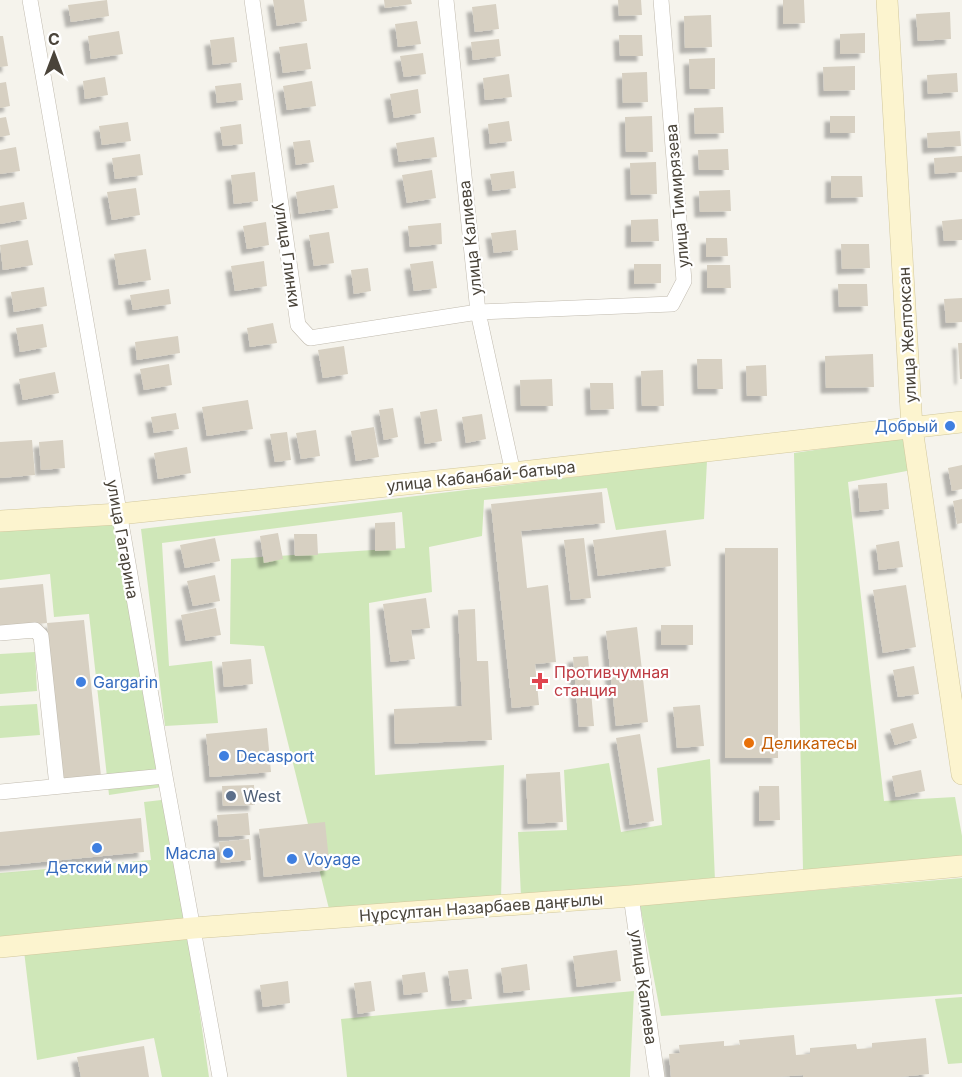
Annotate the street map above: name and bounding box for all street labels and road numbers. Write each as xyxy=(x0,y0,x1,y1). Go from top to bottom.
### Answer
street label: улица Тимирязева xyxy=(661,123,693,269)
street label: улица Калиева xyxy=(454,179,486,297)
street label: улица Глинки xyxy=(271,201,305,309)
street label: улица Желтоксан xyxy=(893,266,921,404)
street label: улица Кабанбай-батыра xyxy=(386,456,576,496)
street label: улица Гагарина xyxy=(103,478,143,600)
street label: Нұрсұлтан Назарбаев даңғылы xyxy=(358,888,604,926)
street label: улица Калиева xyxy=(626,928,662,1046)

